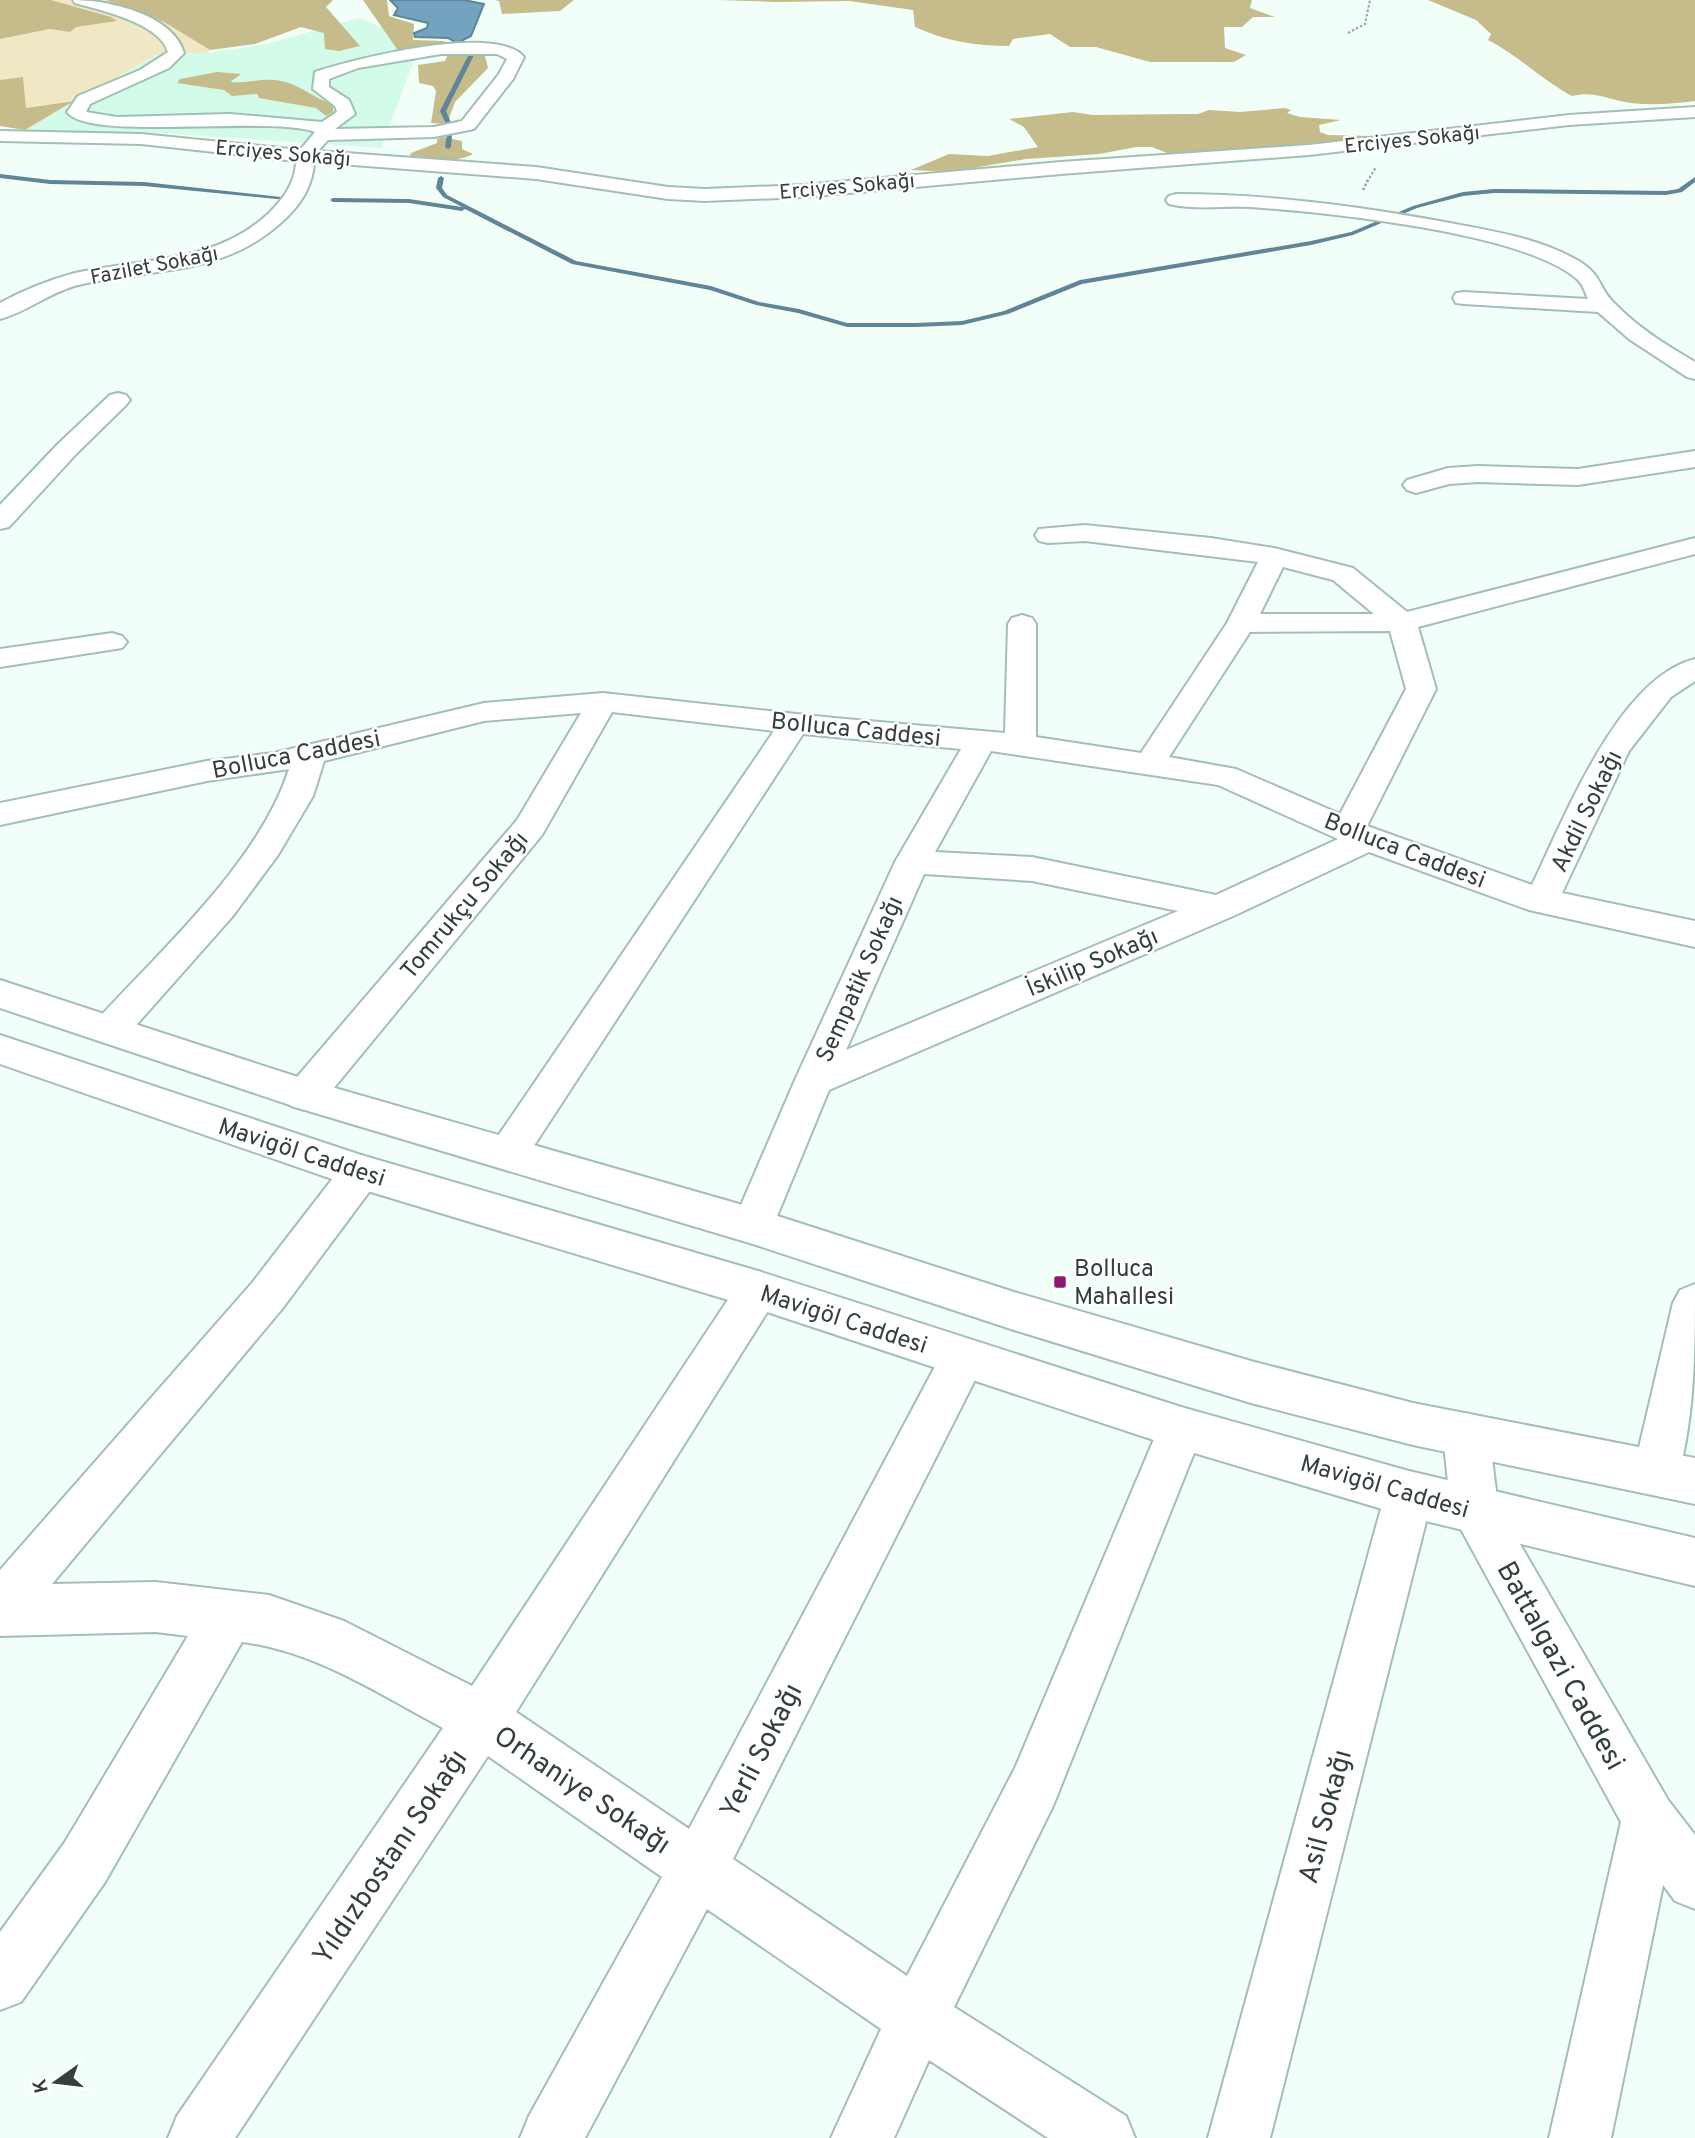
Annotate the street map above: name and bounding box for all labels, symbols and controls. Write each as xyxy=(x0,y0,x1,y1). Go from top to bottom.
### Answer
street label: Erciyes Sokağı xyxy=(1343,120,1481,161)
street label: Erciyes Sokağı xyxy=(214,135,352,174)
street label: Erciyes Sokağı xyxy=(778,168,916,207)
street label: Fazilet Sokağı xyxy=(88,241,221,292)
street label: Bolluca Caddesi xyxy=(769,707,942,755)
street label: Bolluca Caddesi xyxy=(210,725,383,787)
street label: Akdil Sokağı xyxy=(1545,746,1630,878)
street label: Bolluca Caddesi xyxy=(1319,807,1489,896)
street label: Tomrukçu Sokağı xyxy=(395,826,536,986)
street label: Sempatik Sokağı xyxy=(811,892,911,1068)
street label: İskilip Sokağı xyxy=(1022,922,1163,1005)
street label: Mavigöl Caddesi xyxy=(214,1113,389,1195)
place label: Bolluca Mahallesi xyxy=(1074,1255,1174,1313)
marker: Bolluca Mahallesi xyxy=(1052,1274,1068,1290)
street label: Mavigöl Caddesi xyxy=(756,1280,931,1362)
street label: Mavigöl Caddesi xyxy=(1297,1450,1472,1526)
street label: Battalgazi Caddesi xyxy=(1487,1556,1632,1777)
street label: Yerli Sokağı xyxy=(713,1678,812,1825)
street label: Orhaniye Sokağı xyxy=(486,1719,677,1864)
street label: Yıldızbostanı Sokağı xyxy=(306,1743,477,1972)
street label: Asil Sokağı xyxy=(1292,1746,1362,1888)
north arrow xyxy=(21,2047,91,2117)
text: K xyxy=(28,2076,55,2095)

